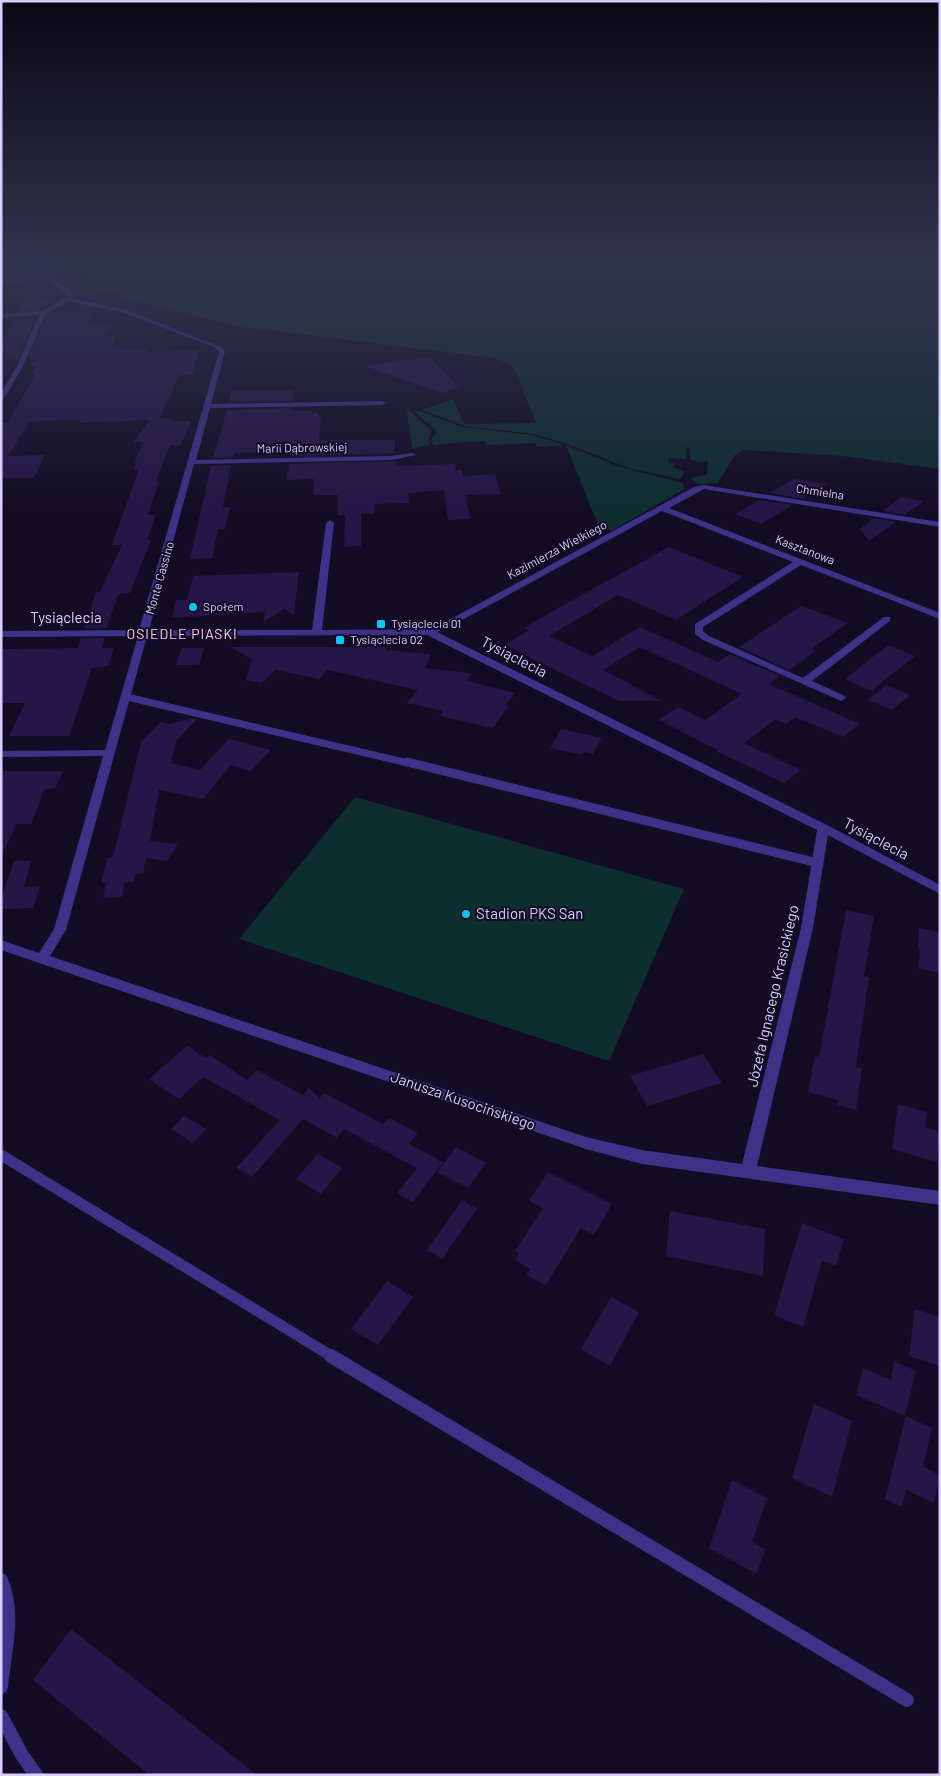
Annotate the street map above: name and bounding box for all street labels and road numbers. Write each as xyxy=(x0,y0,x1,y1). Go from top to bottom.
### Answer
street label: Marii Dąbrowskiej xyxy=(257,439,347,455)
street label: Chmielna xyxy=(795,480,845,502)
street label: Kazimierza Wielkiego xyxy=(504,517,609,581)
street label: Kasztanowa xyxy=(774,531,837,567)
street label: Monte Cassino xyxy=(142,540,176,616)
street label: Tysiąclecia xyxy=(30,608,102,626)
street label: Tysiąclecia xyxy=(478,632,550,680)
street label: Tysiąclecia xyxy=(841,813,912,863)
street label: Józefa Ignacego Krasickiego xyxy=(742,903,802,1089)
street label: Janusza Kusocińskiego xyxy=(389,1067,538,1133)

